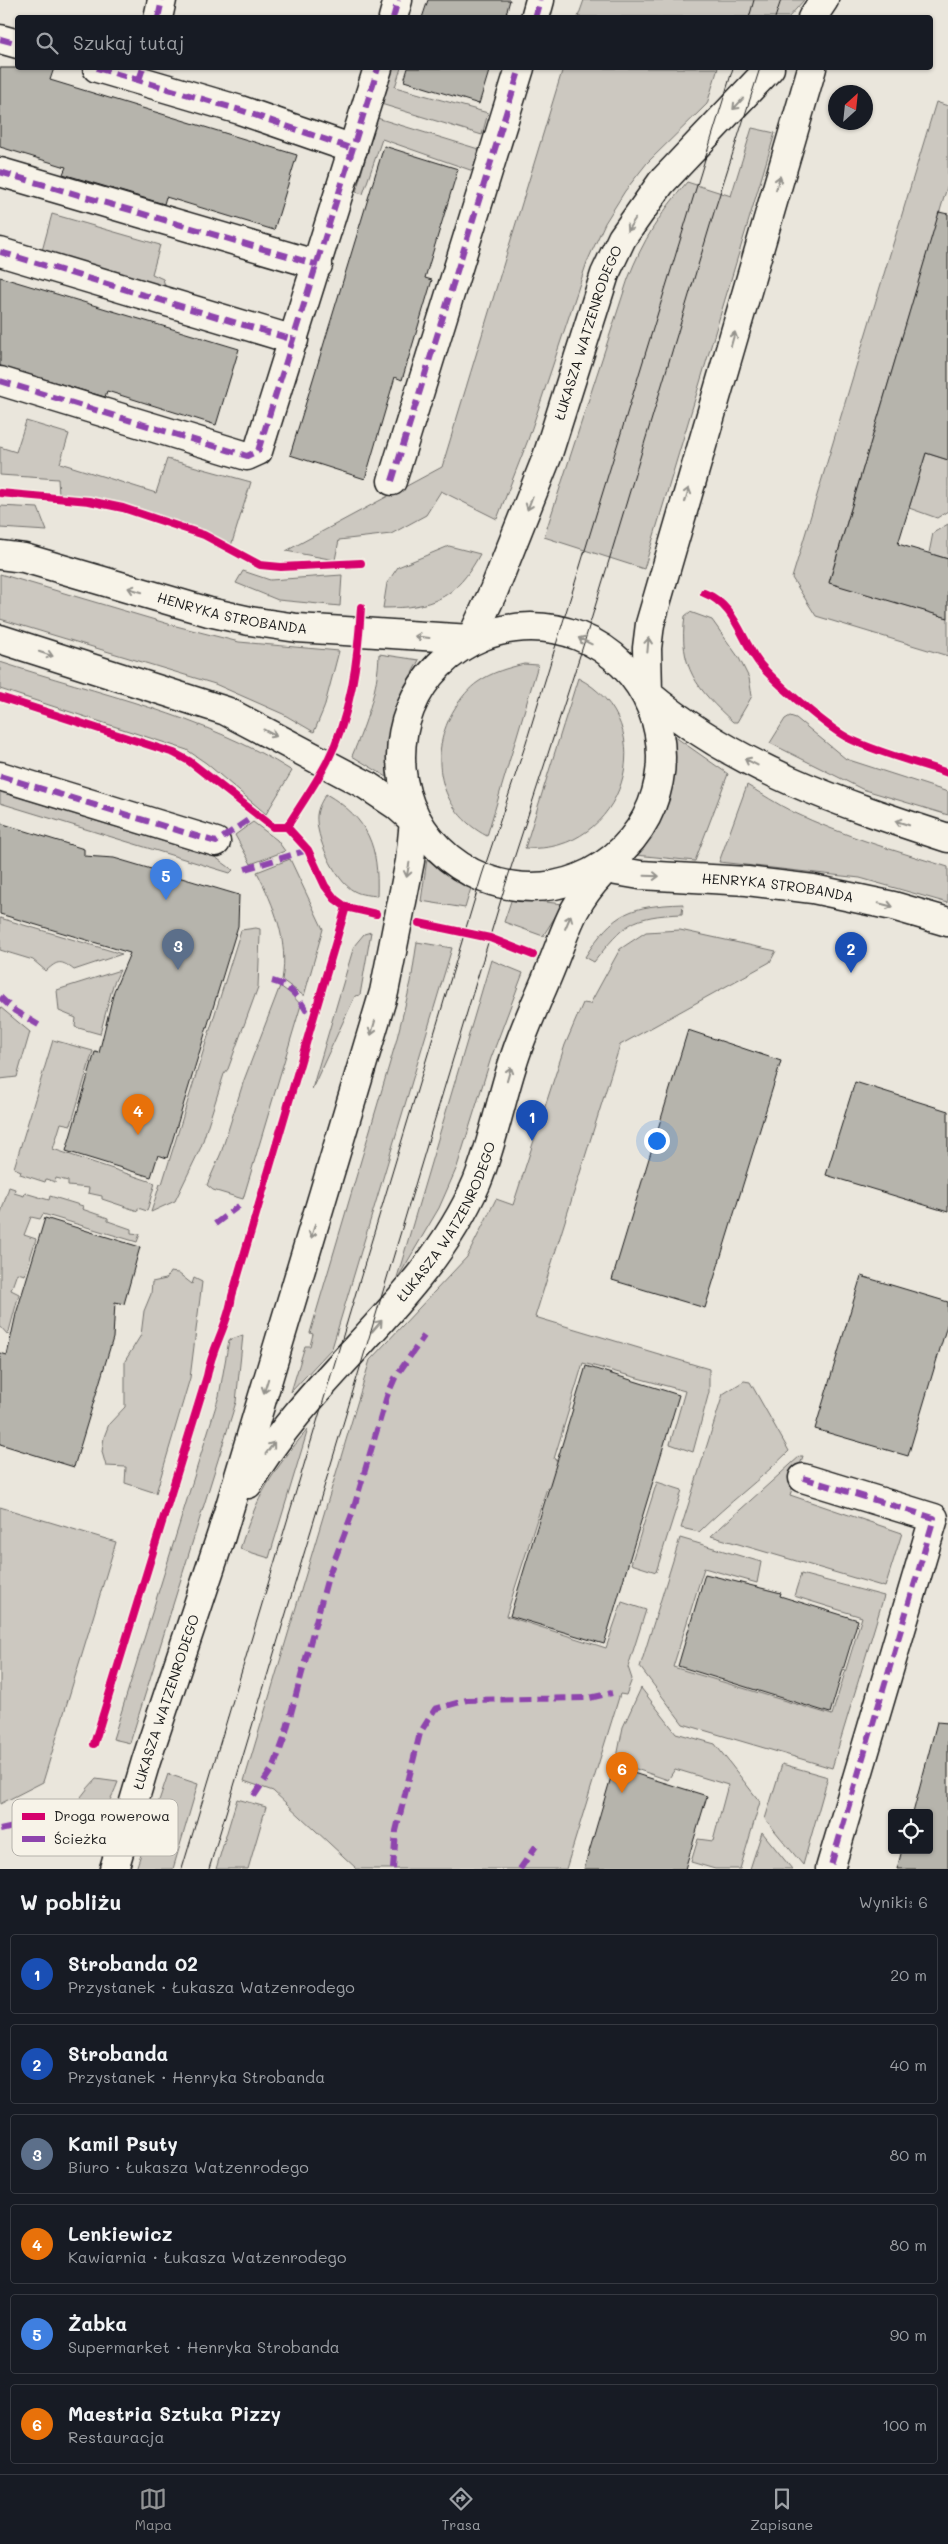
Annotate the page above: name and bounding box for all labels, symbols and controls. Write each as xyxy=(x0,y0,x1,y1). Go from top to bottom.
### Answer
search box xyxy=(15,15,933,70)
icon: search xyxy=(33,29,61,57)
text: Szukaj tutaj xyxy=(73,30,184,55)
north arrow xyxy=(828,85,873,130)
one-way arrow xyxy=(732,97,744,110)
one-way arrow xyxy=(774,175,784,191)
one-way arrow xyxy=(625,218,635,232)
street label: ŁUKASZA WATZENRODEGO xyxy=(549,242,626,422)
one-way arrow xyxy=(728,331,738,347)
one-way arrow xyxy=(682,487,692,503)
one-way arrow xyxy=(524,495,533,510)
one-way arrow xyxy=(127,585,143,595)
street label: HENRYKA STROBANDA xyxy=(155,587,308,638)
one-way arrow xyxy=(415,632,431,642)
one-way arrow xyxy=(578,636,593,645)
one-way arrow xyxy=(643,637,653,653)
one-way arrow xyxy=(38,649,54,659)
one-way arrow xyxy=(262,728,277,738)
one-way arrow xyxy=(744,757,759,766)
one-way arrow xyxy=(894,817,910,827)
pin: 5 xyxy=(150,859,182,900)
one-way arrow xyxy=(403,861,413,877)
street label: HENRYKA STROBANDA xyxy=(701,868,856,906)
one-way arrow xyxy=(644,871,660,880)
one-way arrow xyxy=(877,901,893,910)
one-way arrow xyxy=(563,915,573,930)
pin: 3 xyxy=(162,929,194,970)
pin: 2 xyxy=(835,932,867,973)
one-way arrow xyxy=(368,1020,377,1036)
one-way arrow xyxy=(505,1066,515,1082)
pin: 4 xyxy=(122,1094,154,1135)
pin: 1 xyxy=(516,1100,548,1141)
your location xyxy=(644,1128,670,1154)
street label: ŁUKASZA WATZENRODEGO xyxy=(392,1139,499,1305)
one-way arrow xyxy=(307,1222,317,1238)
one-way arrow xyxy=(372,1320,383,1333)
one-way arrow xyxy=(261,1378,270,1394)
one-way arrow xyxy=(264,1442,275,1455)
street label: ŁUKASZA WATZENRODEGO xyxy=(128,1612,203,1792)
pin: 6 xyxy=(606,1752,638,1793)
legend xyxy=(12,1799,178,1856)
text: Droga rowerowa xyxy=(54,1806,170,1825)
map controls xyxy=(888,1809,933,1854)
button: locate xyxy=(888,1809,933,1854)
text: Ścieżka xyxy=(54,1829,107,1848)
text: W pobliżu xyxy=(20,1888,121,1915)
text: Wyniki: 6 xyxy=(859,1891,928,1912)
text: Strobanda 02 xyxy=(68,1951,198,1976)
text: 1 xyxy=(33,1964,41,1985)
text: 20 m xyxy=(890,1964,927,1985)
text: Przystanek · Łukasza Watzenrodego xyxy=(68,1976,355,1997)
text: Strobanda xyxy=(68,2041,168,2066)
text: 2 xyxy=(33,2054,41,2075)
text: 40 m xyxy=(890,2054,927,2075)
text: Przystanek · Henryka Strobanda xyxy=(68,2066,325,2087)
text: Kamil Psuty xyxy=(68,2131,178,2156)
text: 3 xyxy=(32,2144,42,2165)
text: 80 m xyxy=(890,2144,927,2165)
text: Biuro · Łukasza Watzenrodego xyxy=(68,2156,309,2177)
text: Lenkiewicz xyxy=(68,2221,172,2246)
text: 4 xyxy=(32,2234,42,2255)
text: 80 m xyxy=(890,2234,927,2255)
text: Kawiarnia · Łukasza Watzenrodego xyxy=(68,2246,346,2267)
text: Żabka xyxy=(68,2311,127,2336)
text: 5 xyxy=(32,2324,42,2345)
text: 90 m xyxy=(890,2324,927,2345)
text: Supermarket · Henryka Strobanda xyxy=(68,2336,340,2357)
text: Maestria Sztuka Pizzy xyxy=(68,2401,281,2426)
text: 6 xyxy=(32,2414,42,2435)
text: 100 m xyxy=(882,2414,927,2435)
text: Restauracja xyxy=(68,2426,164,2447)
tab: Mapa xyxy=(135,2485,172,2534)
tab: Trasa xyxy=(442,2485,481,2534)
tab: Zapisane xyxy=(750,2485,813,2534)

